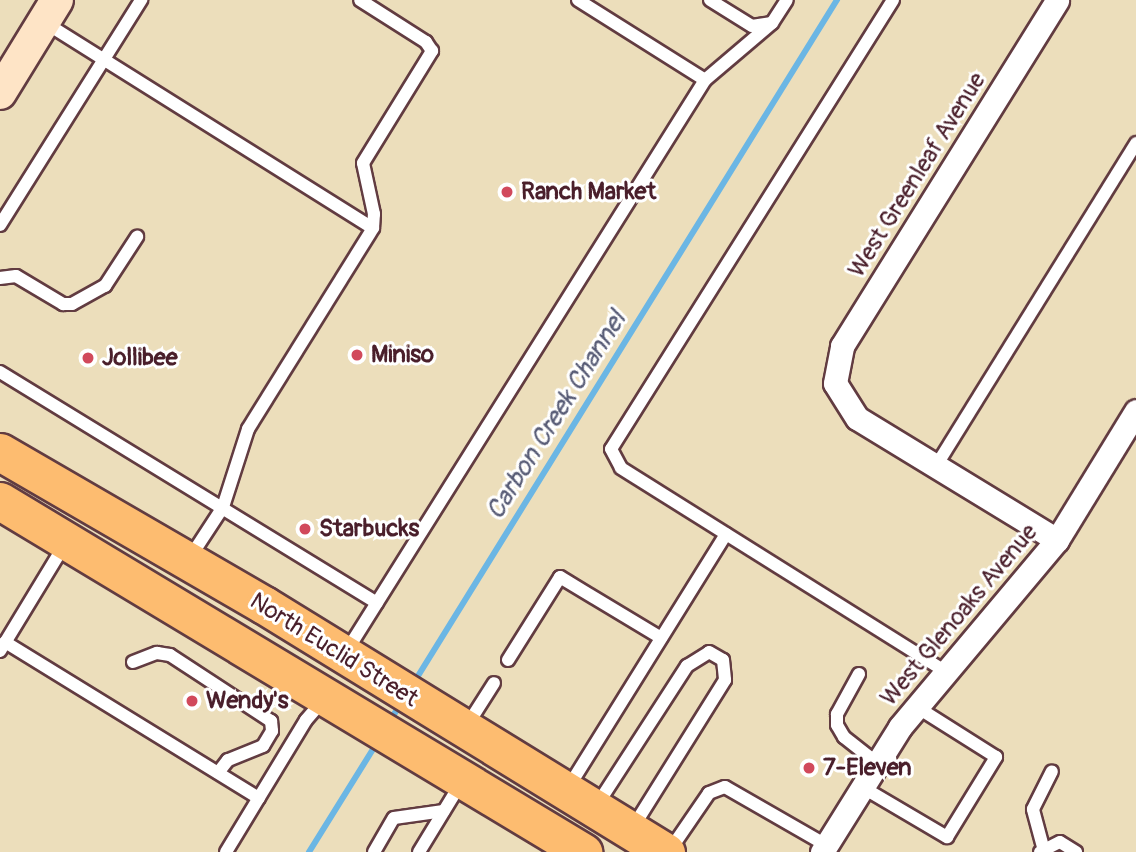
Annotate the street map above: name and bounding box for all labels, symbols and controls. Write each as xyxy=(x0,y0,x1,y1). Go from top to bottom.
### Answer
street label: West Greenleaf Avenue xyxy=(842,67,992,283)
place label: Ranch Market xyxy=(521,178,656,206)
marker: Ranch Market xyxy=(499,184,515,200)
water label: Carbon Creek Channel xyxy=(480,306,634,526)
place label: Miniso xyxy=(371,341,434,369)
place label: Jollibee xyxy=(102,344,178,372)
marker: Miniso xyxy=(349,347,365,363)
marker: Jollibee xyxy=(80,350,96,366)
place label: Starbucks xyxy=(319,515,419,543)
street label: West Glenoaks Avenue xyxy=(875,518,1043,712)
marker: Starbucks xyxy=(297,521,313,537)
street label: North Euclid Street xyxy=(245,587,423,713)
place label: Wendy's xyxy=(206,687,288,715)
marker: Wendy's xyxy=(184,693,200,709)
place label: 7-Eleven xyxy=(823,754,912,782)
marker: 7-Eleven xyxy=(801,760,817,776)

